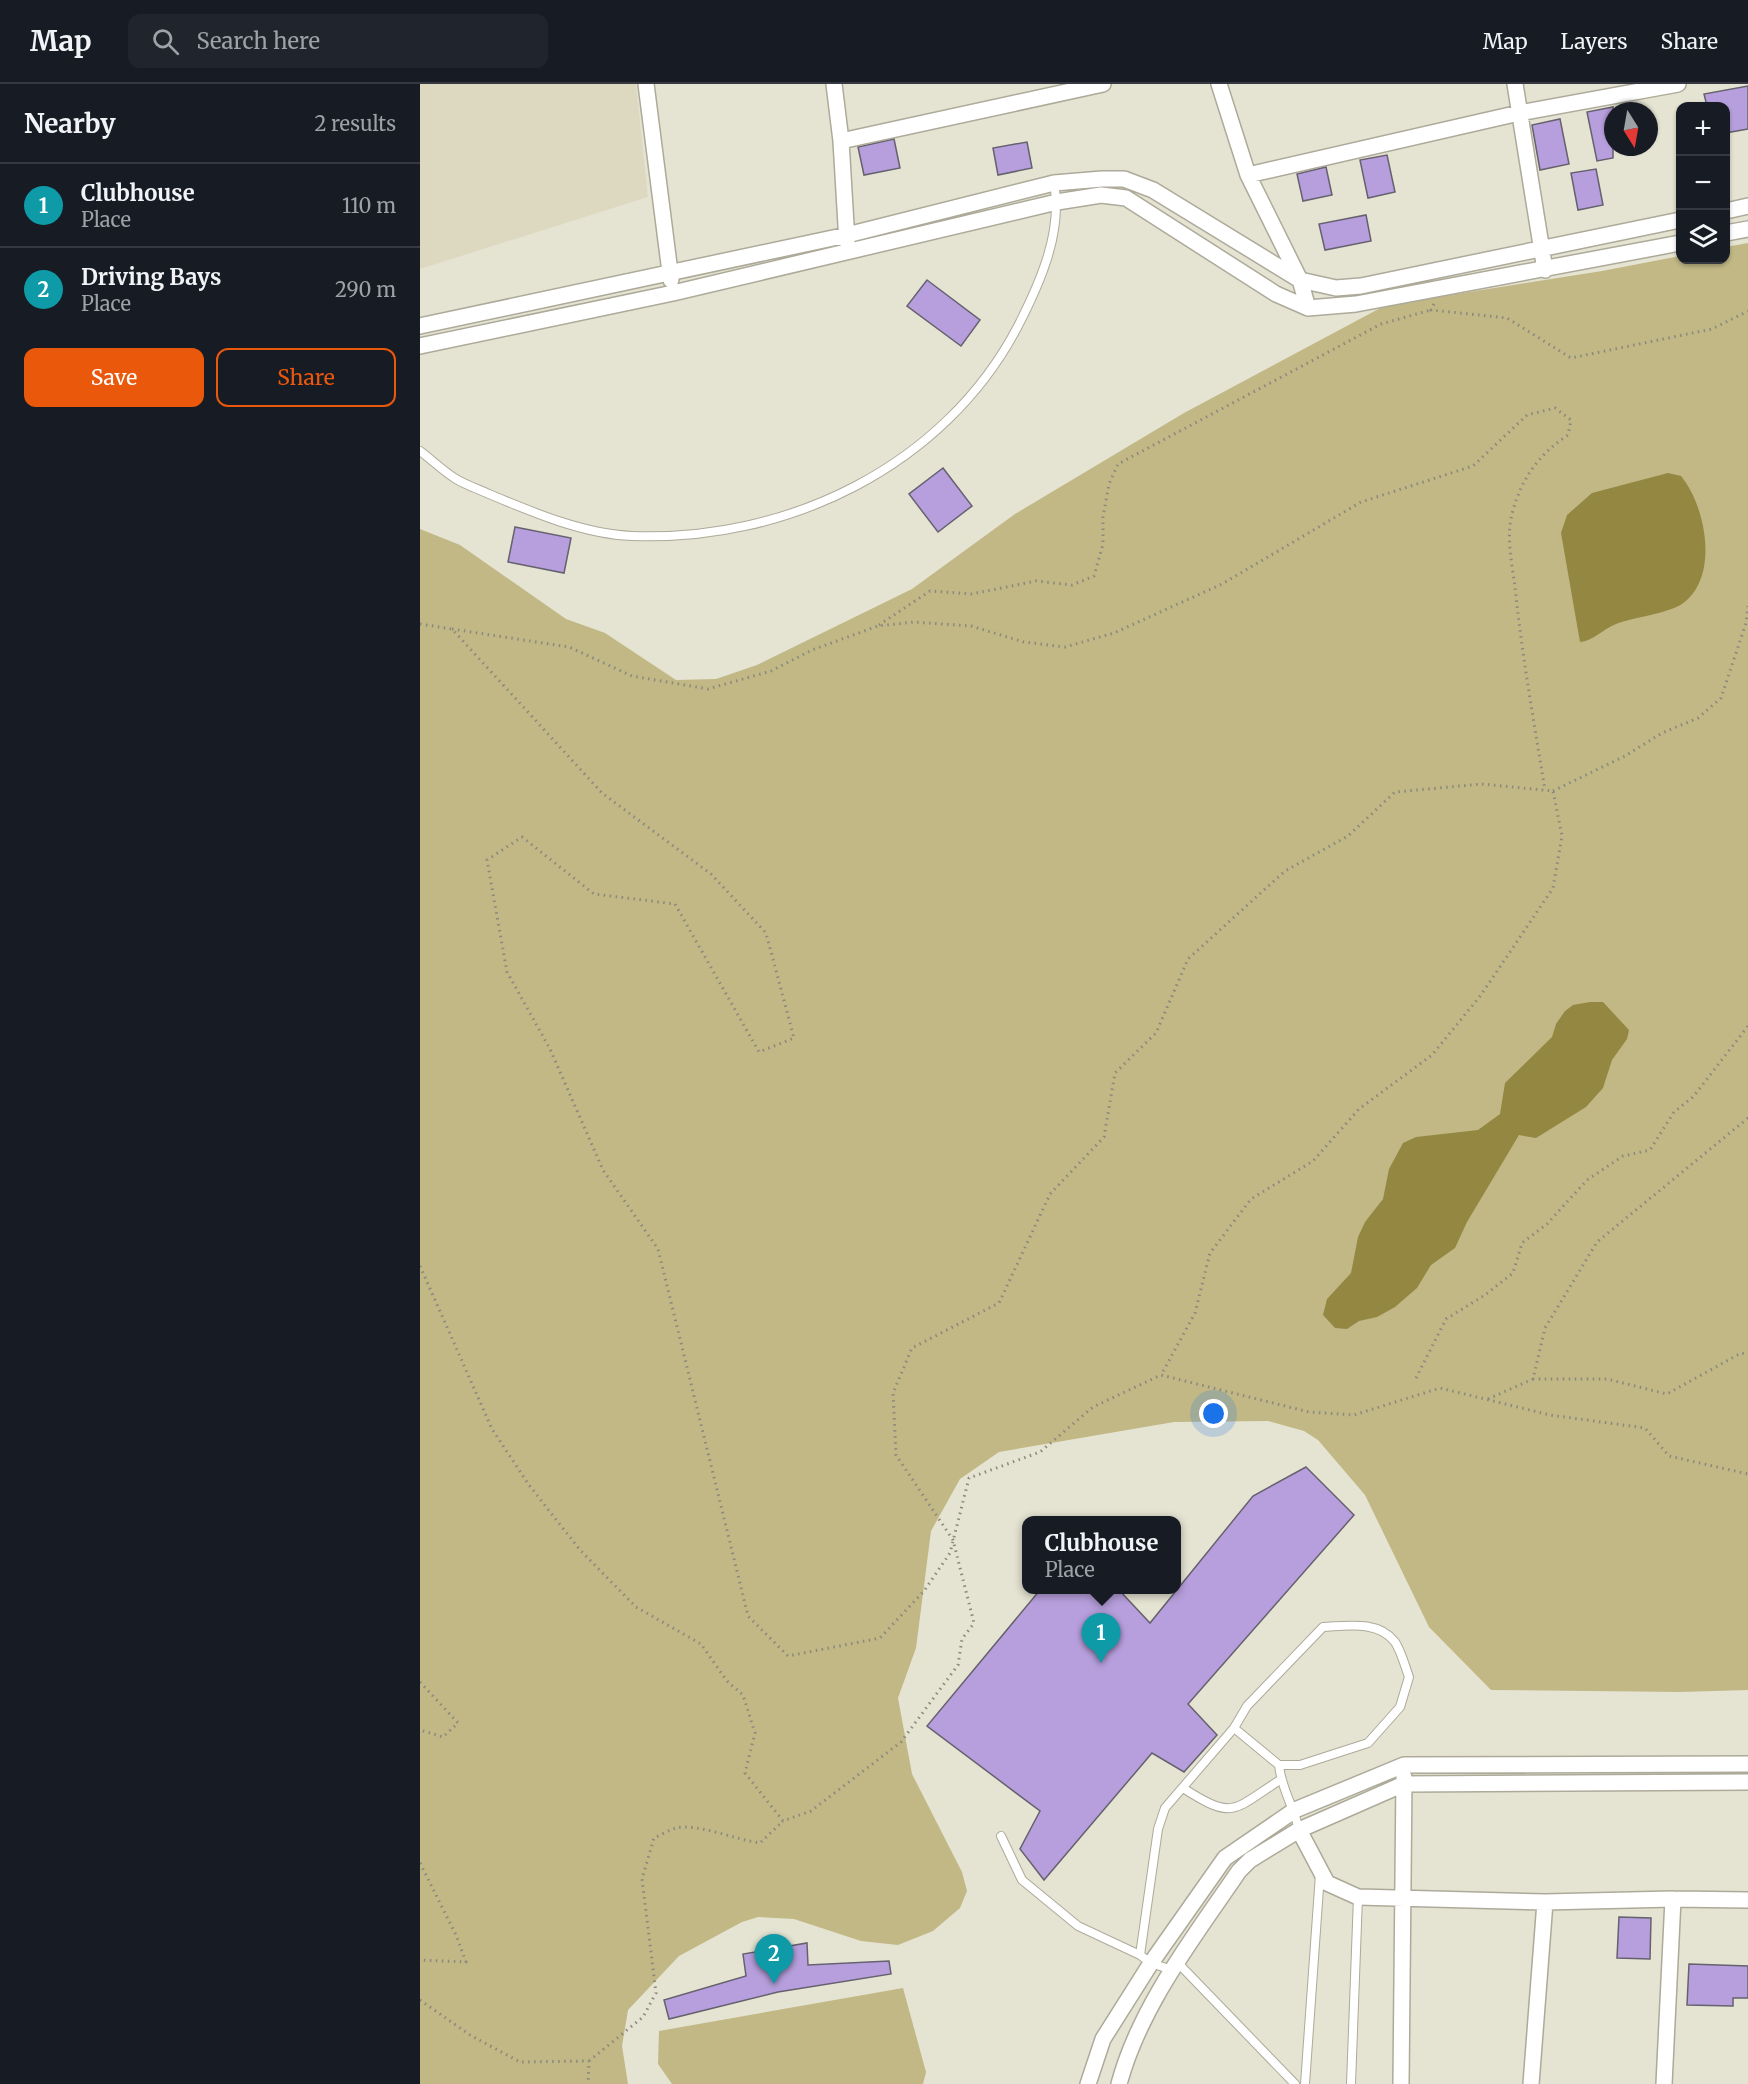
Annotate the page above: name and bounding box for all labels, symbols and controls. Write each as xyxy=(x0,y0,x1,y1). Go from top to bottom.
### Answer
search box xyxy=(128,14,548,68)
text: Map xyxy=(30,23,92,59)
icon: search xyxy=(149,25,182,58)
text: Search here xyxy=(197,27,320,55)
text: Map xyxy=(1483,28,1528,55)
text: Layers xyxy=(1561,28,1628,55)
text: Share xyxy=(1661,28,1718,55)
north arrow xyxy=(1604,102,1658,156)
map controls xyxy=(1676,102,1730,264)
button: + xyxy=(1676,102,1730,156)
text: Nearby xyxy=(24,107,116,140)
text: 2 results xyxy=(314,111,396,136)
button: − xyxy=(1676,156,1730,210)
text: Clubhouse xyxy=(81,179,195,207)
text: 1 xyxy=(39,193,48,218)
text: 110 m xyxy=(342,193,396,218)
text: Place xyxy=(81,207,131,232)
button: layers xyxy=(1676,210,1730,264)
text: Driving Bays xyxy=(81,263,221,291)
text: 2 xyxy=(38,277,49,302)
text: 290 m xyxy=(335,277,396,302)
text: Place xyxy=(81,291,131,316)
button: Save xyxy=(24,348,204,407)
button: Share xyxy=(216,348,396,407)
your location xyxy=(1199,1399,1228,1428)
popup xyxy=(1022,1516,1181,1594)
text: Clubhouse xyxy=(1045,1529,1158,1557)
text: Place xyxy=(1045,1557,1095,1582)
pin: 1 xyxy=(1082,1614,1120,1663)
pin: 2 xyxy=(754,1934,794,1984)

